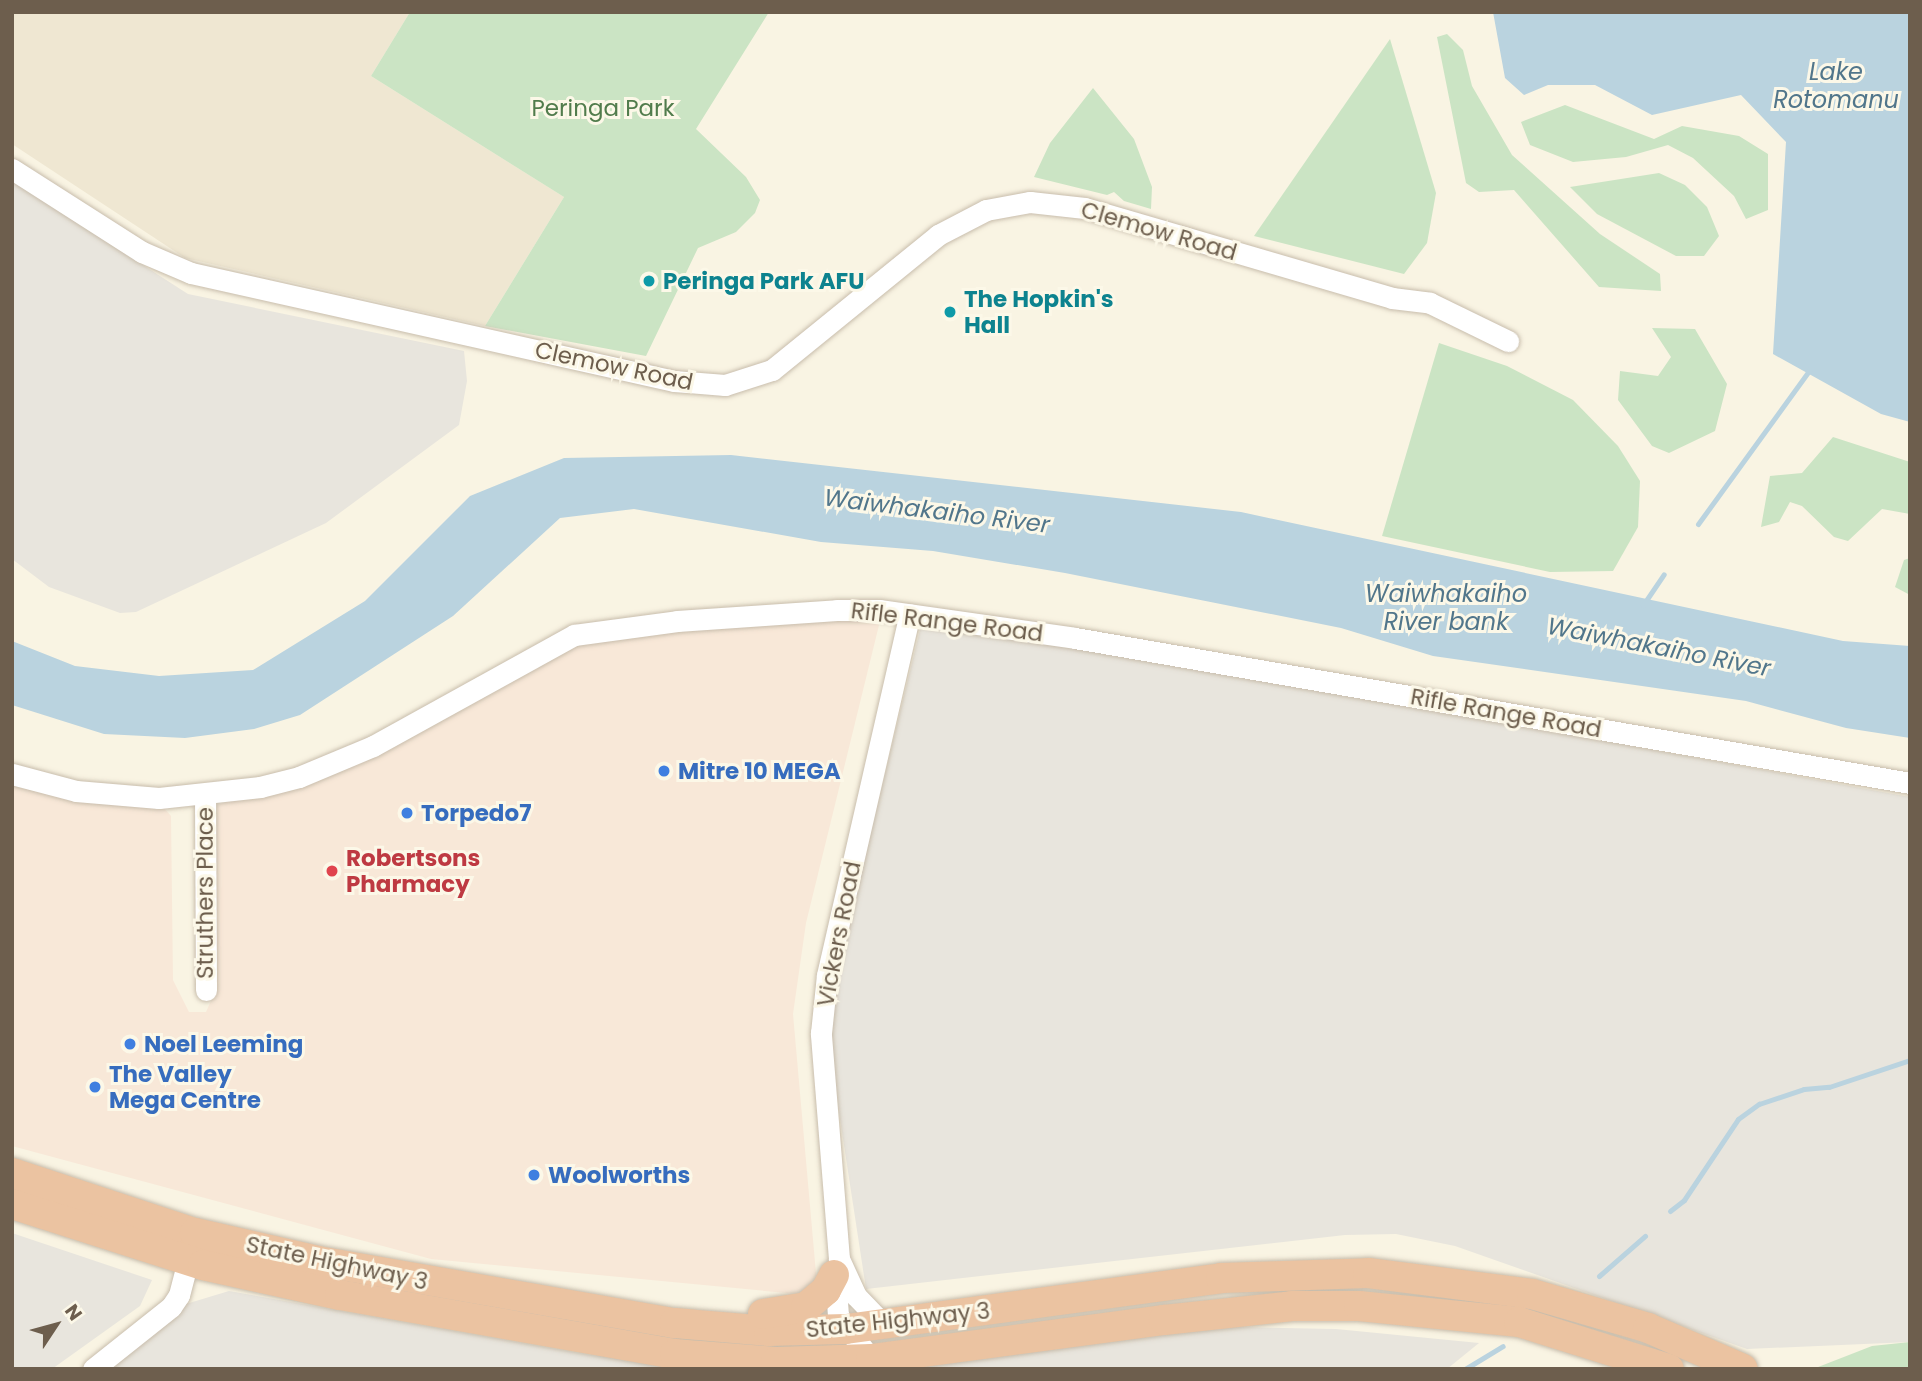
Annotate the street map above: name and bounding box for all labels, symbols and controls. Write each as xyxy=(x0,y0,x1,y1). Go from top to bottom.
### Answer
water label: Lake Rotomanu xyxy=(1773,58,1899,114)
park label: Peringa Park xyxy=(531,94,675,122)
street label: Clemow Road xyxy=(1078,196,1240,266)
place label: Peringa Park AFU xyxy=(663,267,864,295)
marker: Peringa Park AFU xyxy=(641,273,657,289)
place label: The Hopkin's Hall xyxy=(964,285,1114,339)
marker: The Hopkin's Hall xyxy=(942,304,958,320)
street label: Clemow Road xyxy=(532,336,696,396)
water label: Waiwhakaiho River xyxy=(823,483,1051,539)
water label: Waiwhakaiho River bank xyxy=(1365,580,1527,636)
street label: Rifle Range Road xyxy=(849,597,1045,647)
water label: Waiwhakaiho River xyxy=(1545,611,1773,683)
street label: Rifle Range Road xyxy=(1408,683,1604,743)
place label: Mitre 10 MEGA xyxy=(678,757,841,785)
marker: Mitre 10 MEGA xyxy=(656,763,672,779)
place label: Torpedo7 xyxy=(421,799,531,827)
marker: Torpedo7 xyxy=(399,805,415,821)
street label: Struthers Place xyxy=(191,807,219,979)
place label: Robertsons Pharmacy xyxy=(346,844,480,898)
street label: Vickers Road xyxy=(811,859,867,1009)
marker: Robertsons Pharmacy xyxy=(324,863,340,879)
place label: Noel Leeming xyxy=(144,1030,303,1058)
marker: Noel Leeming xyxy=(122,1036,138,1052)
place label: The Valley Mega Centre xyxy=(109,1060,261,1114)
marker: The Valley Mega Centre xyxy=(87,1079,103,1095)
place label: Woolworths xyxy=(548,1161,690,1189)
marker: Woolworths xyxy=(526,1167,542,1183)
street label: State Highway 3 xyxy=(244,1230,430,1296)
north arrow xyxy=(21,1290,91,1360)
street label: State Highway 3 xyxy=(805,1297,991,1343)
text: N xyxy=(58,1299,89,1326)

